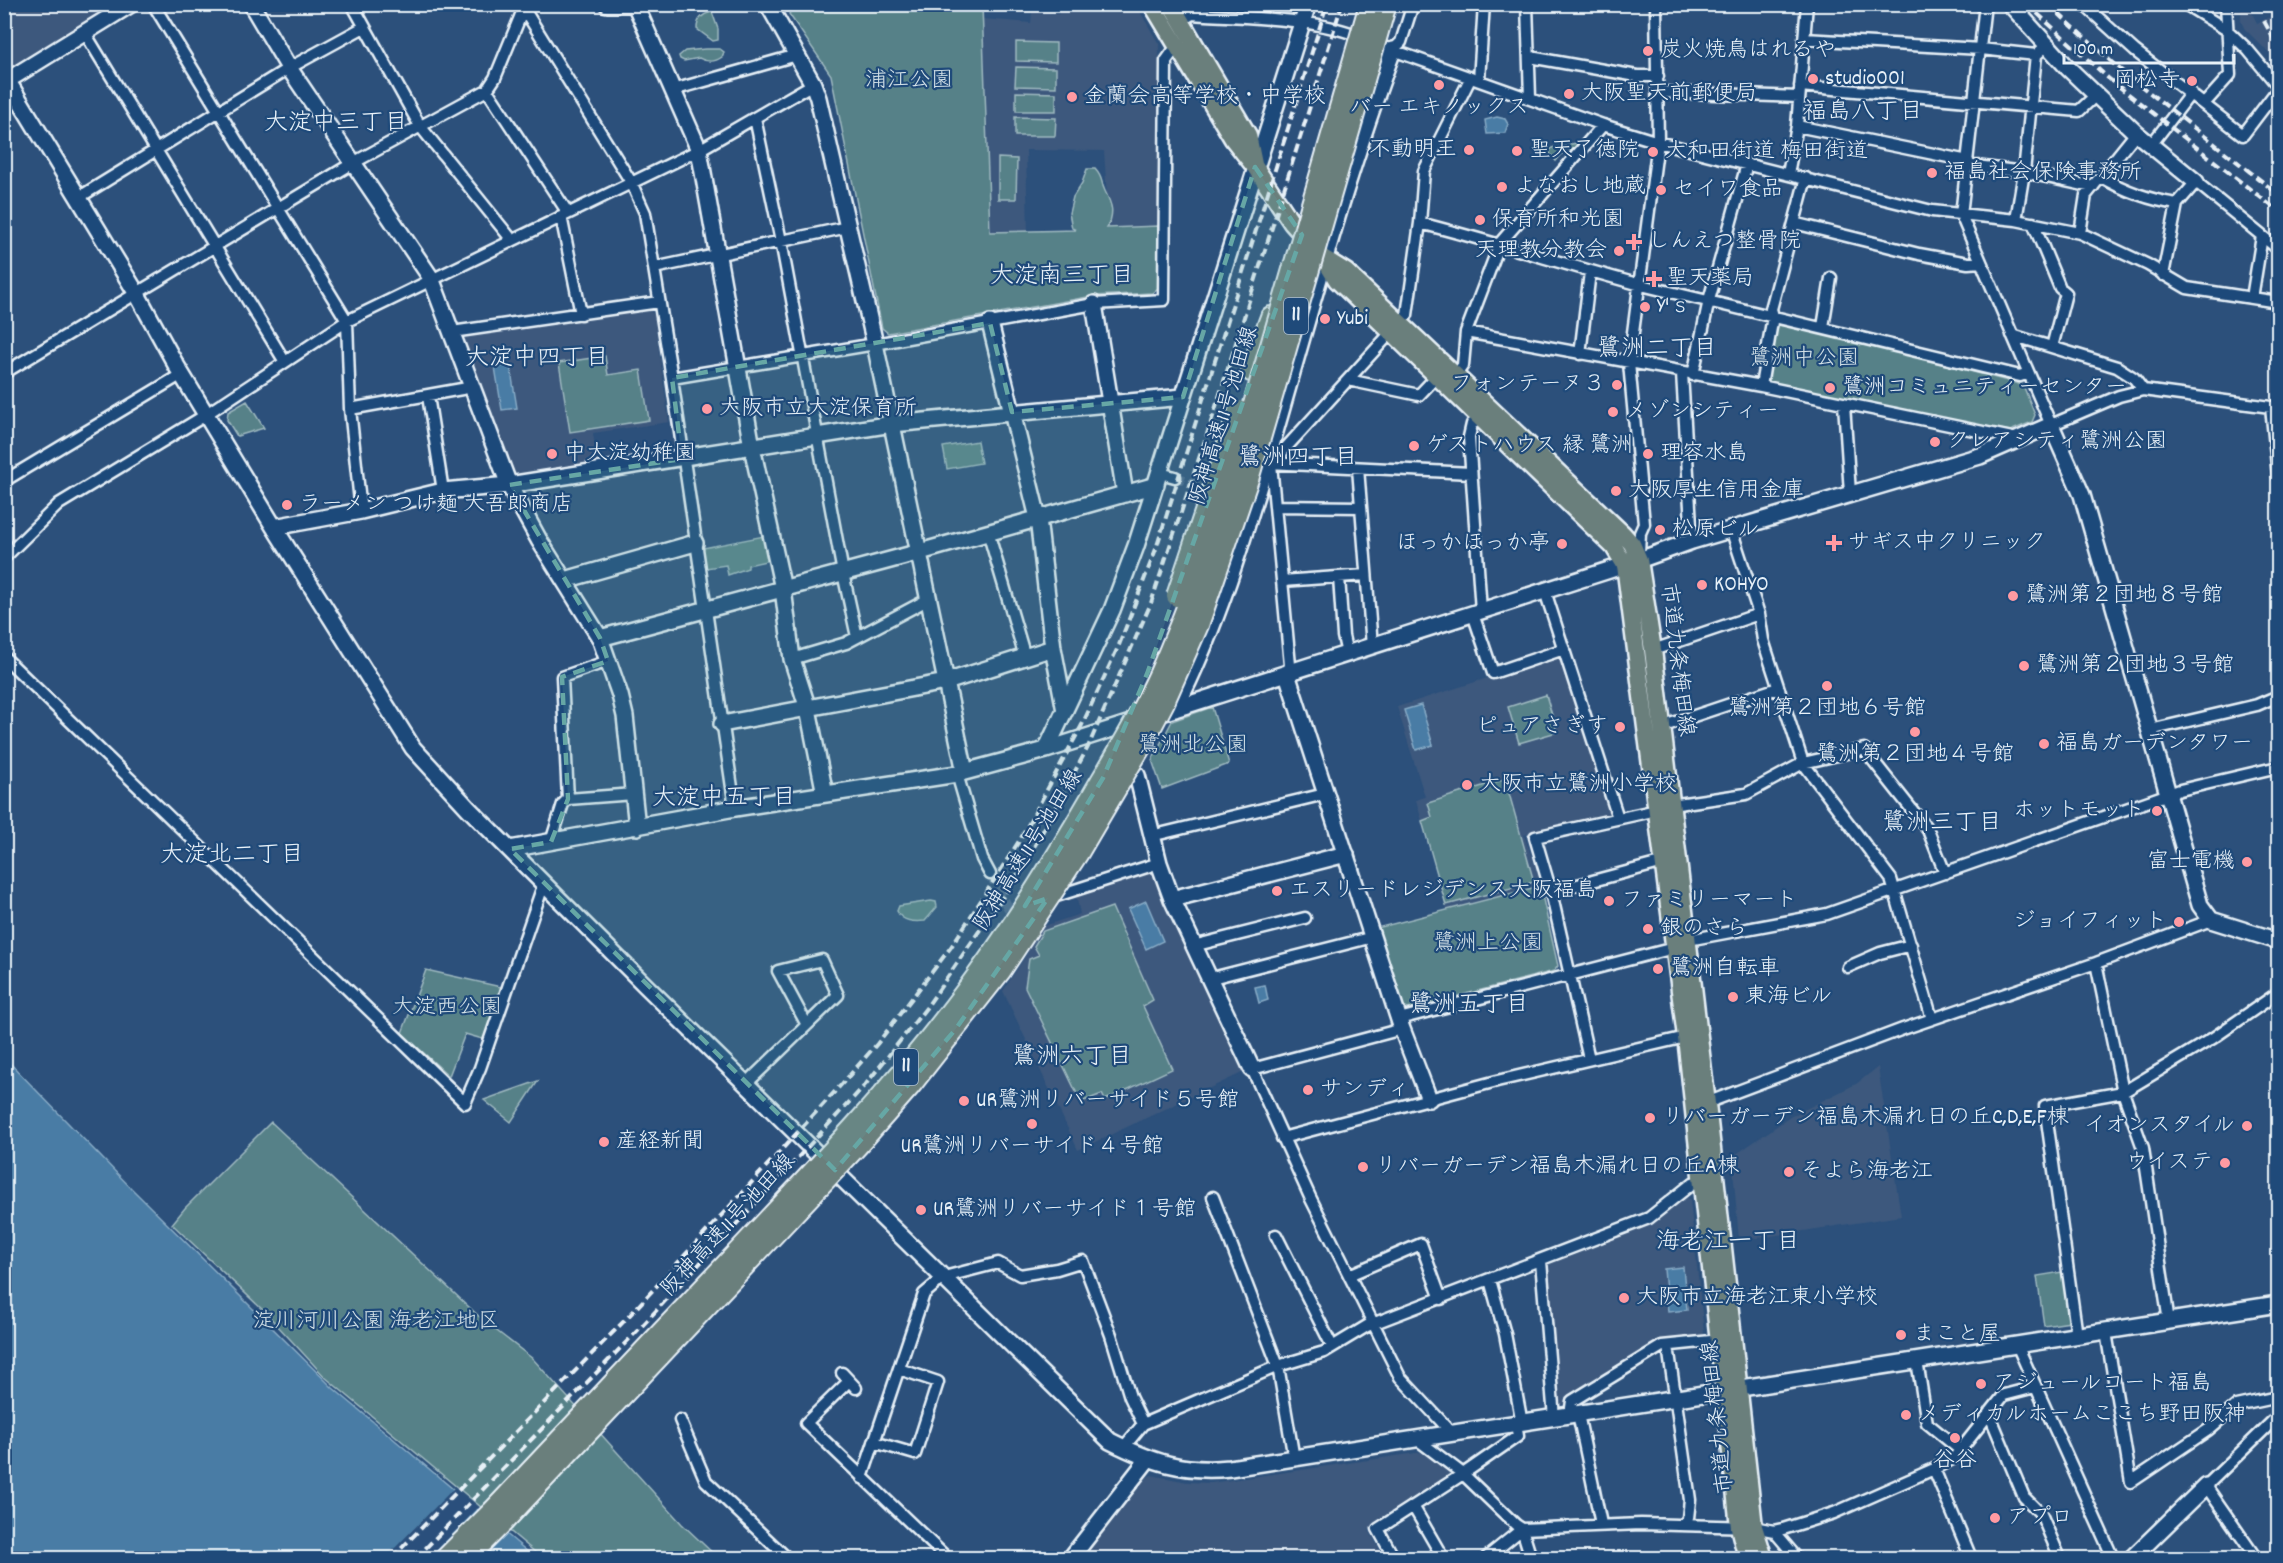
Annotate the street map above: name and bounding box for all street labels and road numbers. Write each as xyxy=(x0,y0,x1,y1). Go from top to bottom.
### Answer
road number: 11 xyxy=(1284,298,1308,334)
street label: 阪神高速11号池田線 xyxy=(1183,323,1267,509)
street label: 市道九条梅田線 xyxy=(1651,582,1701,738)
street label: 阪神高速11号池田線 xyxy=(967,764,1091,938)
road number: 11 xyxy=(894,1049,918,1085)
street label: 阪神高速11号池田線 xyxy=(654,1148,804,1304)
street label: 市道九条梅田線 xyxy=(1696,1339,1742,1495)

